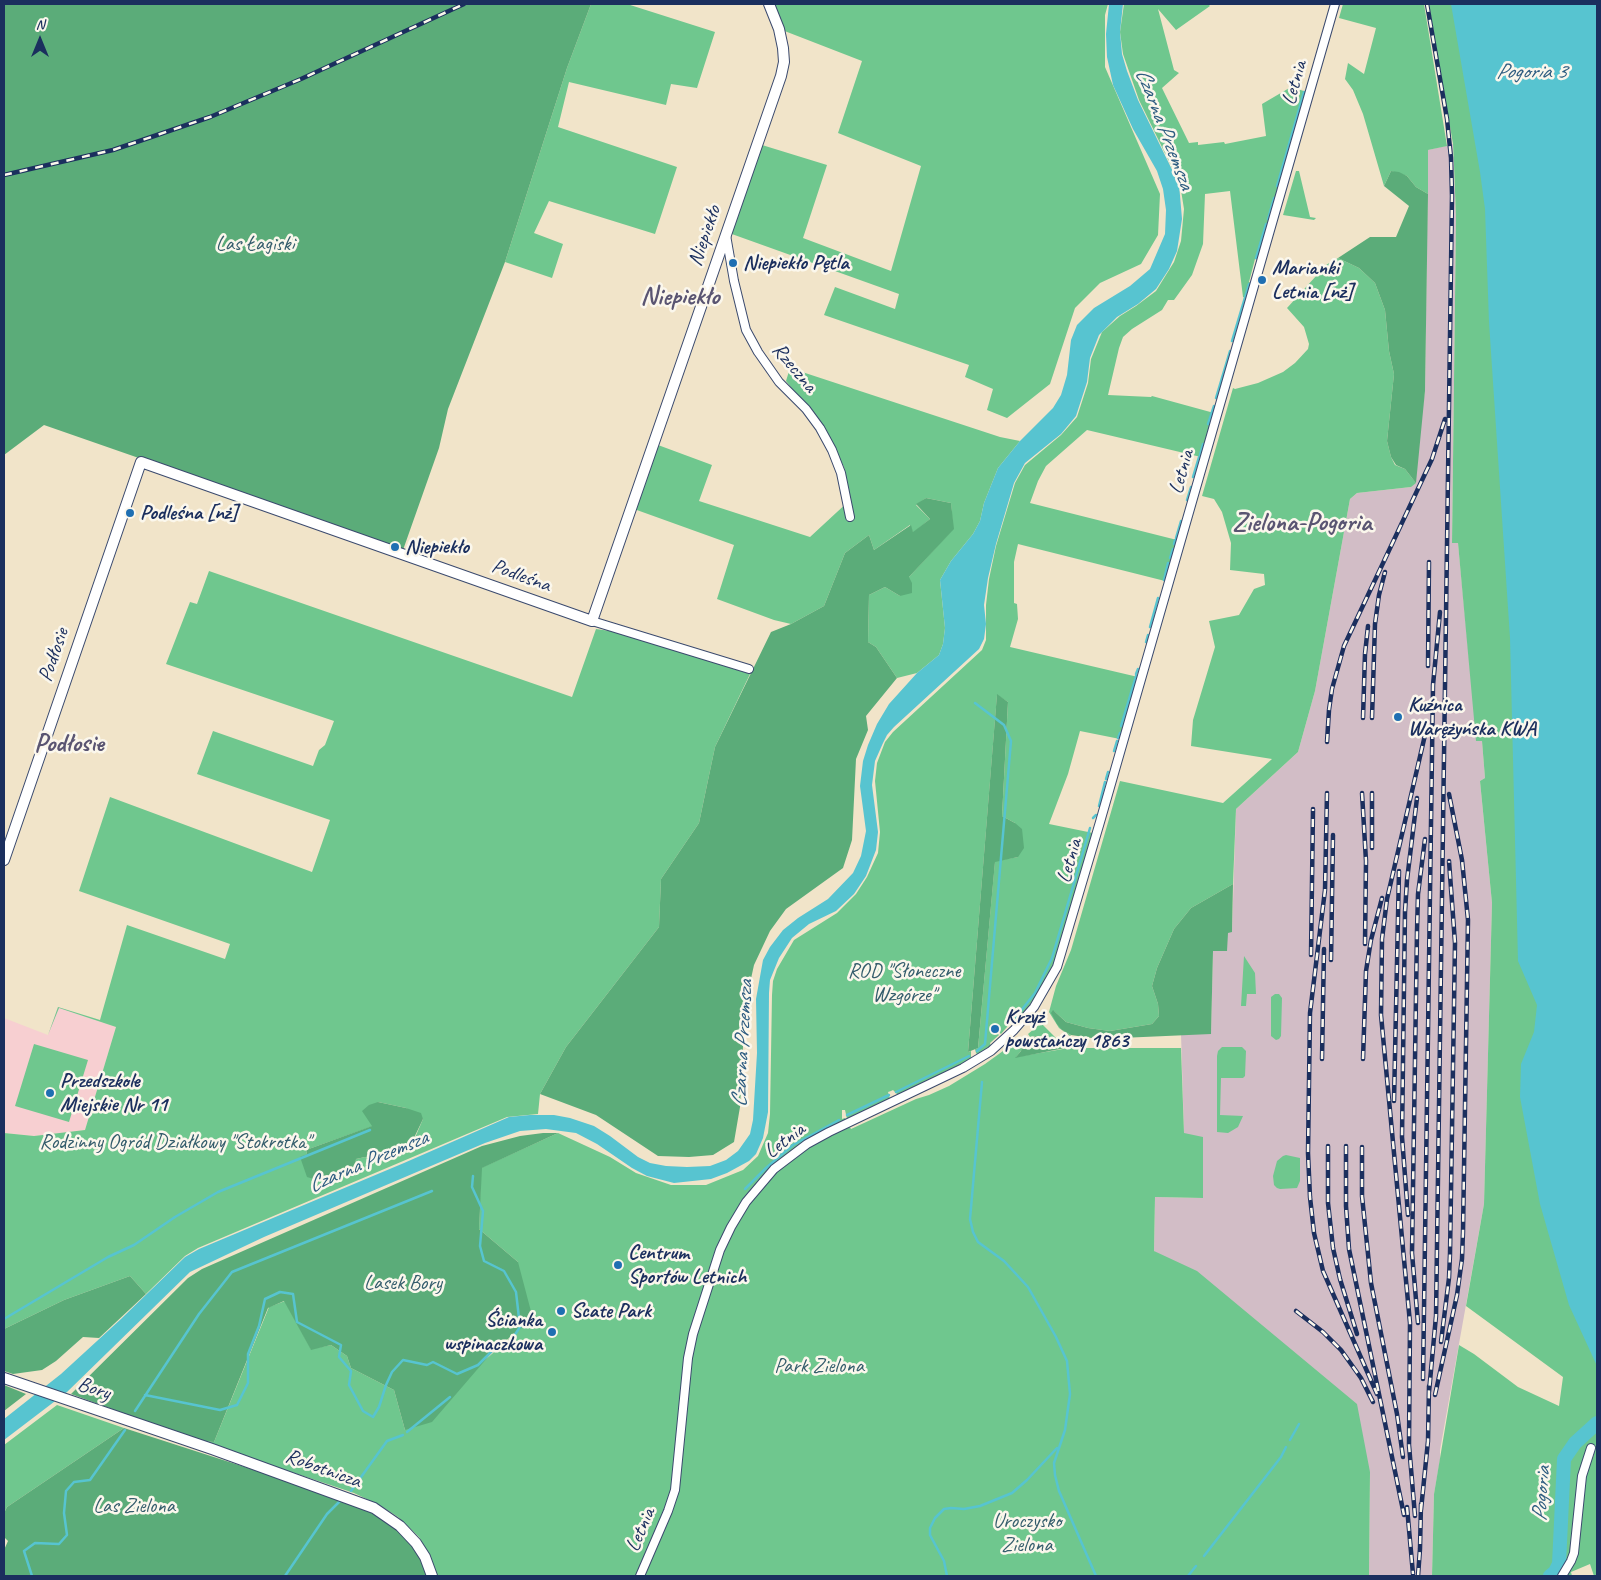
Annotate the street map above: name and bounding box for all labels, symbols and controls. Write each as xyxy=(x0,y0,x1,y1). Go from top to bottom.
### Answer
north arrow xyxy=(15,15,65,65)
text: N xyxy=(36,16,44,33)
street label: Letnia xyxy=(1277,58,1313,108)
water label: Pogoria 3 xyxy=(1496,59,1566,85)
water label: Czarna Przemsza xyxy=(1129,65,1199,193)
street label: Niepiekło xyxy=(683,202,727,270)
park label: Las Łagiski xyxy=(216,231,294,257)
place label: Niepiekło Pętla xyxy=(743,250,849,276)
place label: Marianki Letnia [nż] xyxy=(1272,255,1353,305)
marker: Niepiekło Pętla xyxy=(727,257,739,269)
marker: Marianki Letnia [nż] xyxy=(1256,274,1268,286)
district label: Niepiekło xyxy=(641,281,719,313)
street label: Rzeczna xyxy=(766,338,822,398)
street label: Letnia xyxy=(1164,447,1200,497)
place label: Podleśna [nż] xyxy=(140,500,237,526)
marker: Podleśna [nż] xyxy=(124,507,136,519)
district label: Zielona-Pogoria xyxy=(1232,507,1372,539)
place label: Niepiekło xyxy=(405,534,469,560)
marker: Niepiekło xyxy=(389,541,401,553)
street label: Podleśna xyxy=(488,554,554,598)
street label: Podłosie xyxy=(33,625,75,685)
place label: Kuźnica Warężyńska KWA xyxy=(1408,692,1536,742)
marker: Kuźnica Warężyńska KWA xyxy=(1392,711,1404,723)
district label: Podłosie xyxy=(34,728,104,760)
street label: Letnia xyxy=(1052,836,1088,886)
park label: ROD "Słoneczne Wzgórze" xyxy=(848,958,960,1008)
water label: Czarna Przemsza xyxy=(726,980,760,1108)
place label: Krzyż powstańczy 1863 xyxy=(1005,1004,1129,1054)
marker: Krzyż powstańczy 1863 xyxy=(989,1023,1001,1035)
place label: Przedszkole Miejskie Nr 11 xyxy=(60,1068,167,1118)
marker: Przedszkole Miejskie Nr 11 xyxy=(44,1087,56,1099)
street label: Letnia xyxy=(760,1117,810,1165)
water label: Czarna Przemsza xyxy=(304,1125,432,1199)
park label: Rodzinny Ogród Działkowy "Stokrotka" xyxy=(40,1129,310,1155)
place label: Centrum Sportów Letnich xyxy=(628,1240,746,1290)
marker: Centrum Sportów Letnich xyxy=(612,1259,624,1271)
park label: Lasek Bory xyxy=(364,1270,442,1296)
place label: Scate Park xyxy=(571,1298,651,1324)
marker: Scate Park xyxy=(555,1305,567,1317)
place label: Ścianka wspinaczkowa xyxy=(444,1307,542,1357)
marker: Ścianka wspinaczkowa xyxy=(546,1326,558,1338)
park label: Park Zielona xyxy=(774,1353,864,1379)
street label: Bory xyxy=(74,1372,114,1406)
street label: Robotnicza xyxy=(282,1444,364,1494)
water label: Pogoria xyxy=(1527,1466,1557,1522)
park label: Las Zielona xyxy=(93,1493,175,1519)
street label: Letnia xyxy=(621,1504,661,1556)
park label: Uroczysko Zielona xyxy=(993,1508,1061,1558)

